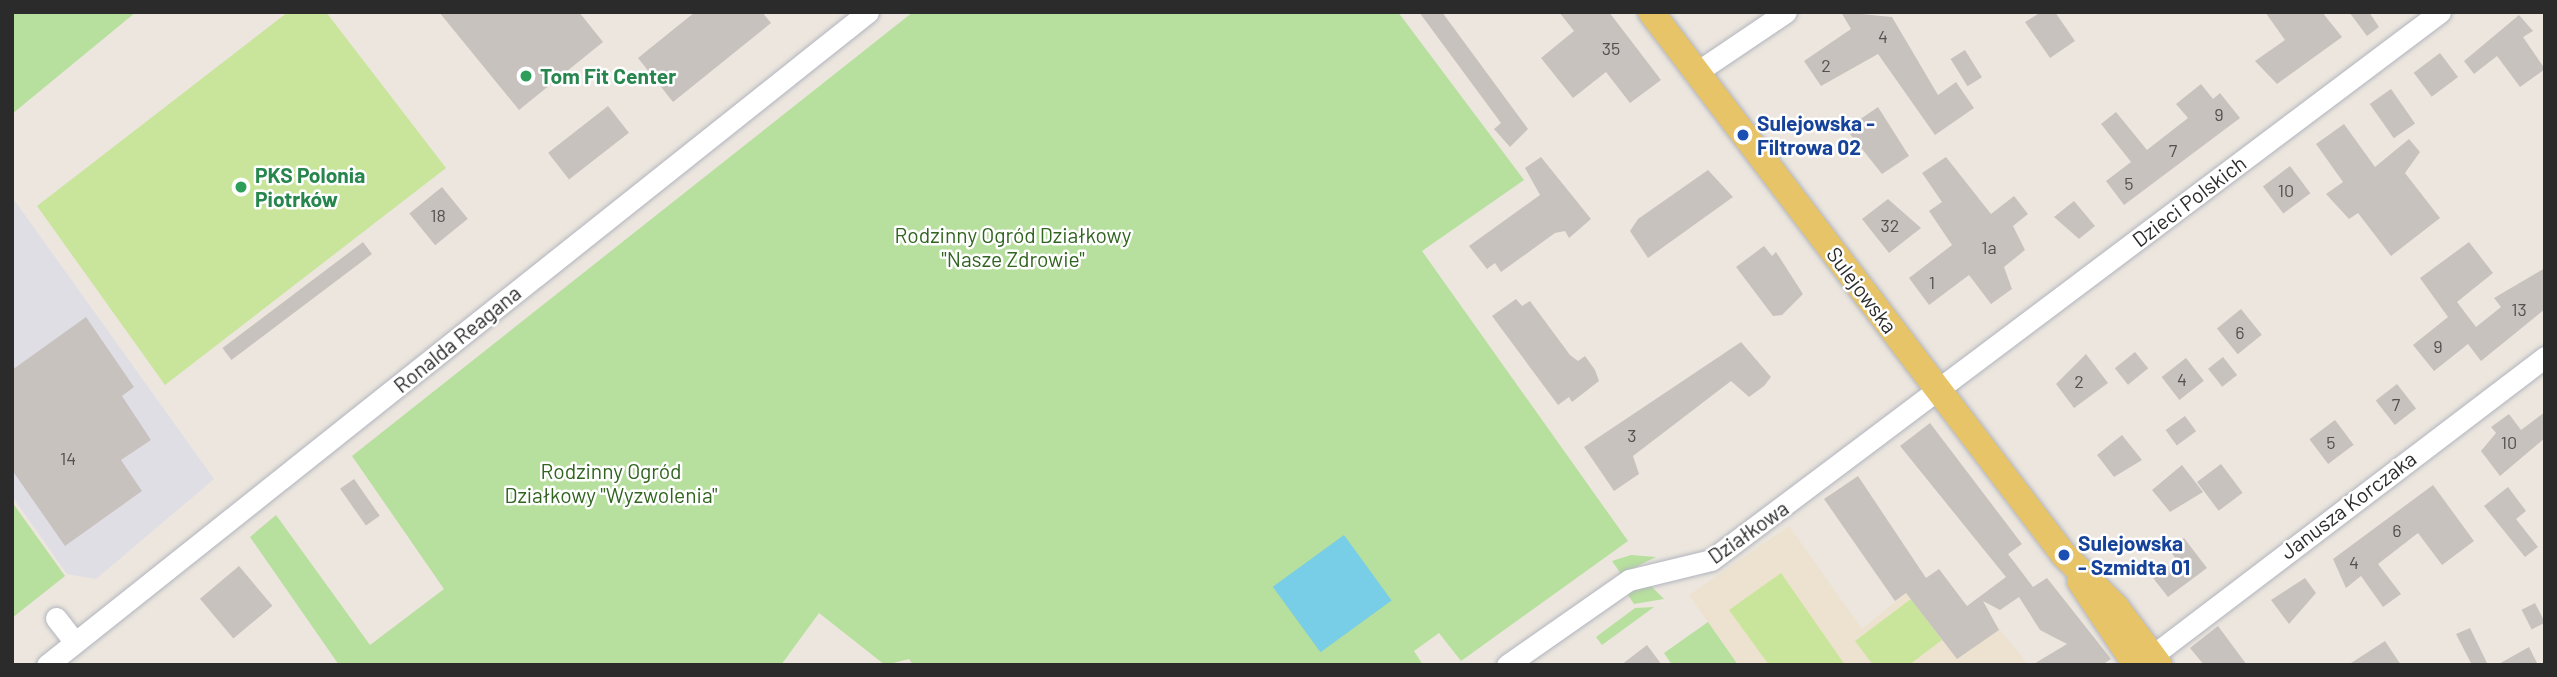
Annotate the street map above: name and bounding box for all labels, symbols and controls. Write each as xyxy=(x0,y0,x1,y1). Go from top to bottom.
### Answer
house number: 4 xyxy=(1878,25,1888,47)
house number: 35 xyxy=(1602,37,1620,59)
house number: 2 xyxy=(1821,54,1831,76)
place label: Tom Fit Center xyxy=(540,63,676,89)
marker: Tom Fit Center xyxy=(518,68,534,84)
house number: 9 xyxy=(2214,103,2224,125)
place label: Sulejowska - Filtrowa 02 xyxy=(1757,110,1875,160)
marker: Sulejowska - Filtrowa 02 xyxy=(1735,127,1751,143)
house number: 7 xyxy=(2169,139,2177,161)
street label: Dzieci Polskich xyxy=(2127,150,2251,252)
place label: PKS Polonia Piotrków xyxy=(255,162,365,212)
house number: 5 xyxy=(2124,172,2134,194)
marker: PKS Polonia Piotrków xyxy=(233,179,249,195)
house number: 10 xyxy=(2278,179,2294,201)
house number: 18 xyxy=(430,204,446,226)
house number: 32 xyxy=(1881,214,1899,236)
park label: Rodzinny Ogród Działkowy "Nasze Zdrowie" xyxy=(895,222,1131,272)
house number: 1a xyxy=(1981,236,1997,258)
street label: Sulejowska xyxy=(1821,242,1903,338)
house number: 1 xyxy=(1929,271,1935,293)
street label: Ronalda Reagana xyxy=(388,280,526,398)
house number: 13 xyxy=(2511,298,2527,320)
house number: 6 xyxy=(2235,321,2245,343)
house number: 9 xyxy=(2433,335,2443,357)
house number: 4 xyxy=(2177,368,2187,390)
house number: 2 xyxy=(2074,370,2084,392)
house number: 7 xyxy=(2392,393,2400,415)
house number: 3 xyxy=(1627,424,1637,446)
house number: 5 xyxy=(2326,431,2336,453)
house number: 10 xyxy=(2501,431,2517,453)
street label: Janusza Korczaka xyxy=(2275,446,2421,564)
house number: 14 xyxy=(60,447,76,469)
park label: Rodzinny Ogród Działkowy "Wyzwolenia" xyxy=(504,458,718,508)
street label: Działkowa xyxy=(1703,495,1793,569)
house number: 6 xyxy=(2392,519,2402,541)
place label: Sulejowska - Szmidta 01 xyxy=(2078,530,2190,580)
marker: Sulejowska - Szmidta 01 xyxy=(2056,547,2072,563)
house number: 4 xyxy=(2349,551,2359,573)

